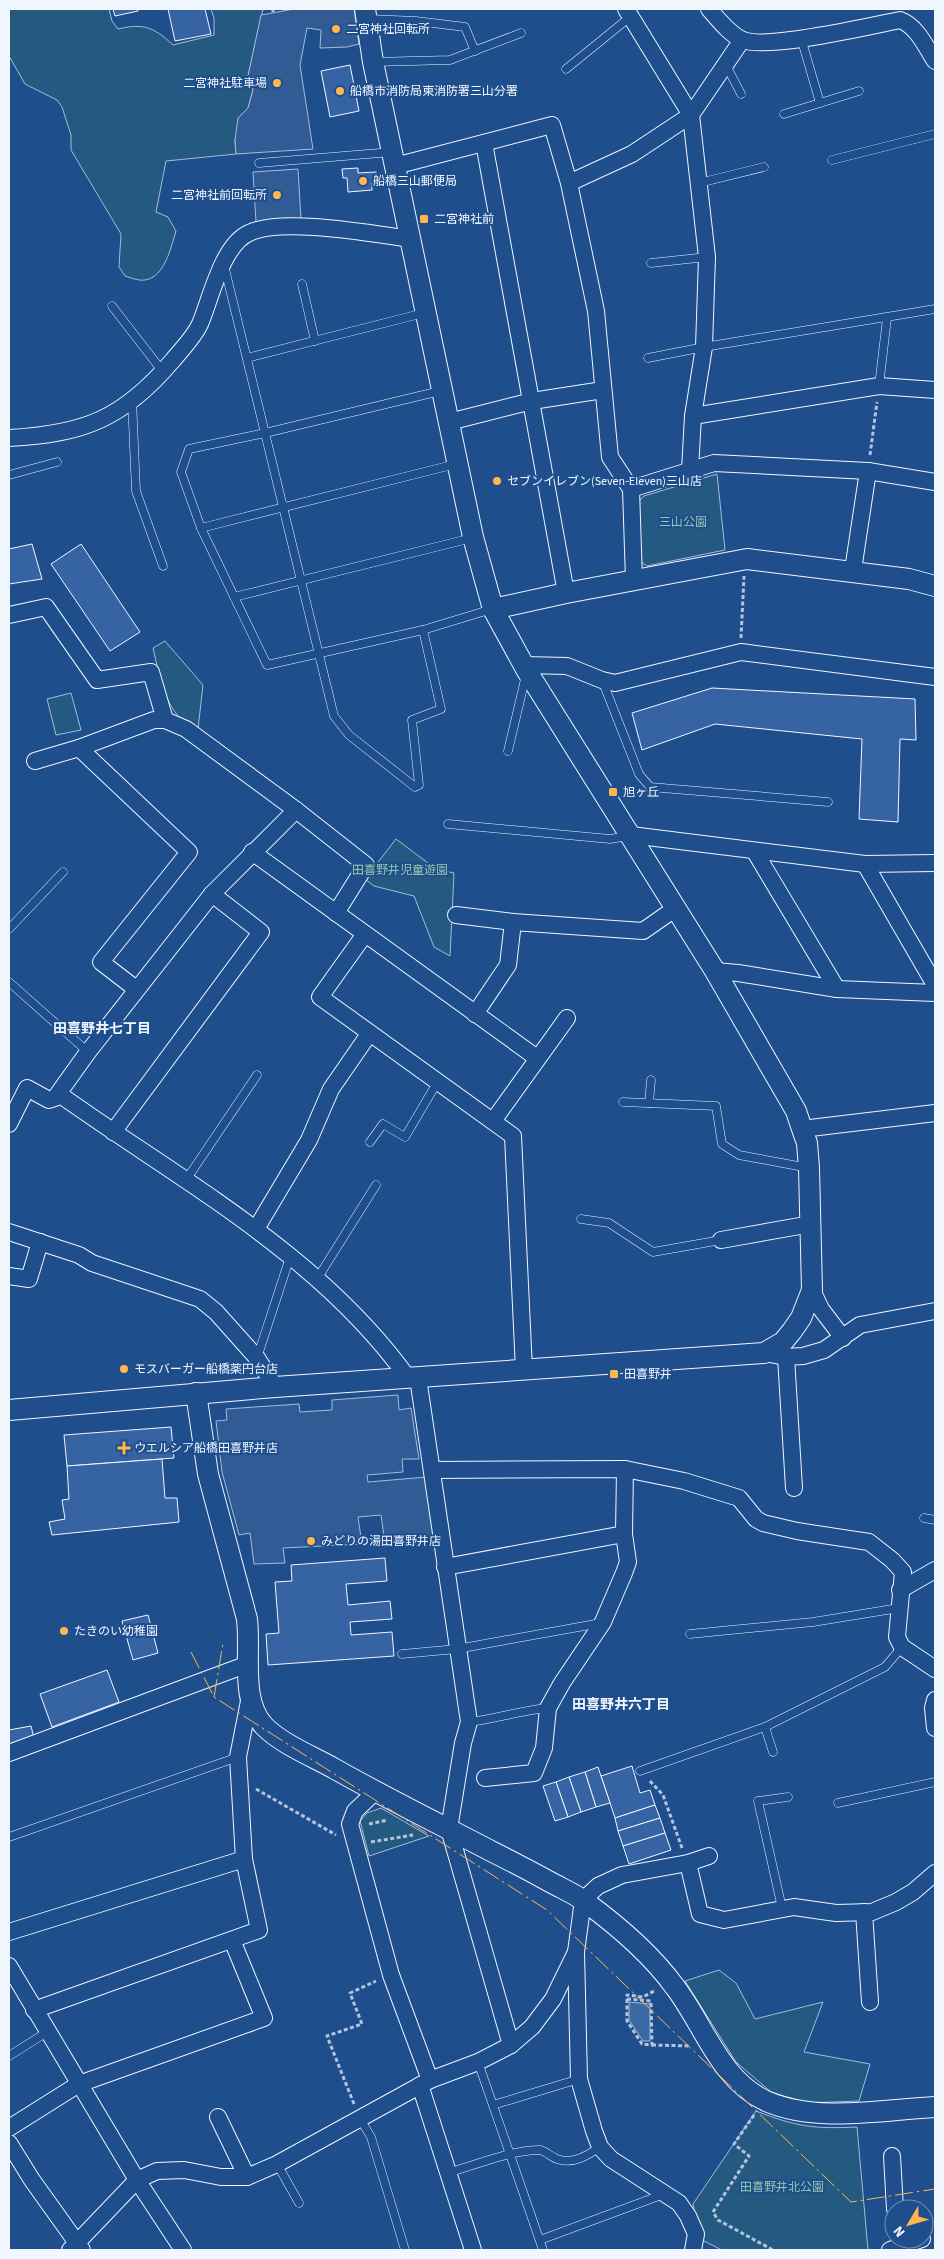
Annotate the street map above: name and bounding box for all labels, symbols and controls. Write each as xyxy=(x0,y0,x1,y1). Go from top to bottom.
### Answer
place label: 二宮神社回転所 xyxy=(346,21,430,38)
marker: 二宮神社回転所 xyxy=(330,23,342,35)
place label: 二宮神社駐車場 xyxy=(183,75,267,92)
marker: 二宮神社駐車場 xyxy=(271,77,283,89)
place label: 船橋市消防局東消防署三山分署 xyxy=(350,83,518,100)
marker: 船橋市消防局東消防署三山分署 xyxy=(334,85,346,97)
place label: 船橋三山郵便局 xyxy=(373,173,457,190)
marker: 船橋三山郵便局 xyxy=(357,175,369,187)
place label: 二宮神社前回転所 xyxy=(171,187,267,204)
marker: 二宮神社前回転所 xyxy=(271,189,283,201)
place label: 二宮神社前 xyxy=(434,211,494,228)
marker: 二宮神社前 xyxy=(418,213,430,225)
place label: セブンイレブン(Seven-Eleven)三山店 xyxy=(507,473,702,490)
marker: セブンイレブン(Seven-Eleven)三山店 xyxy=(491,475,503,487)
park label: 三山公園 xyxy=(659,514,707,531)
place label: 旭ヶ丘 xyxy=(623,784,659,801)
marker: 旭ヶ丘 xyxy=(607,786,619,798)
park label: 田喜野井児童遊園 xyxy=(352,862,448,879)
district label: 田喜野井七丁目 xyxy=(53,1019,151,1039)
place label: モスバーガー船橋薬円台店 xyxy=(134,1361,278,1378)
marker: モスバーガー船橋薬円台店 xyxy=(118,1363,130,1375)
place label: 田喜野井 xyxy=(624,1366,672,1383)
marker: 田喜野井 xyxy=(608,1368,620,1380)
place label: ウエルシア船橋田喜野井店 xyxy=(134,1440,278,1457)
marker: ウエルシア船橋田喜野井店 xyxy=(118,1442,130,1454)
place label: みどりの湯田喜野井店 xyxy=(321,1533,441,1550)
marker: みどりの湯田喜野井店 xyxy=(305,1535,317,1547)
place label: たきのい幼稚園 xyxy=(74,1623,158,1640)
marker: たきのい幼稚園 xyxy=(58,1625,70,1637)
district label: 田喜野井六丁目 xyxy=(572,1695,670,1715)
park label: 田喜野井北公園 xyxy=(740,2179,824,2196)
north arrow xyxy=(884,2199,934,2249)
text: N xyxy=(889,2222,910,2241)

